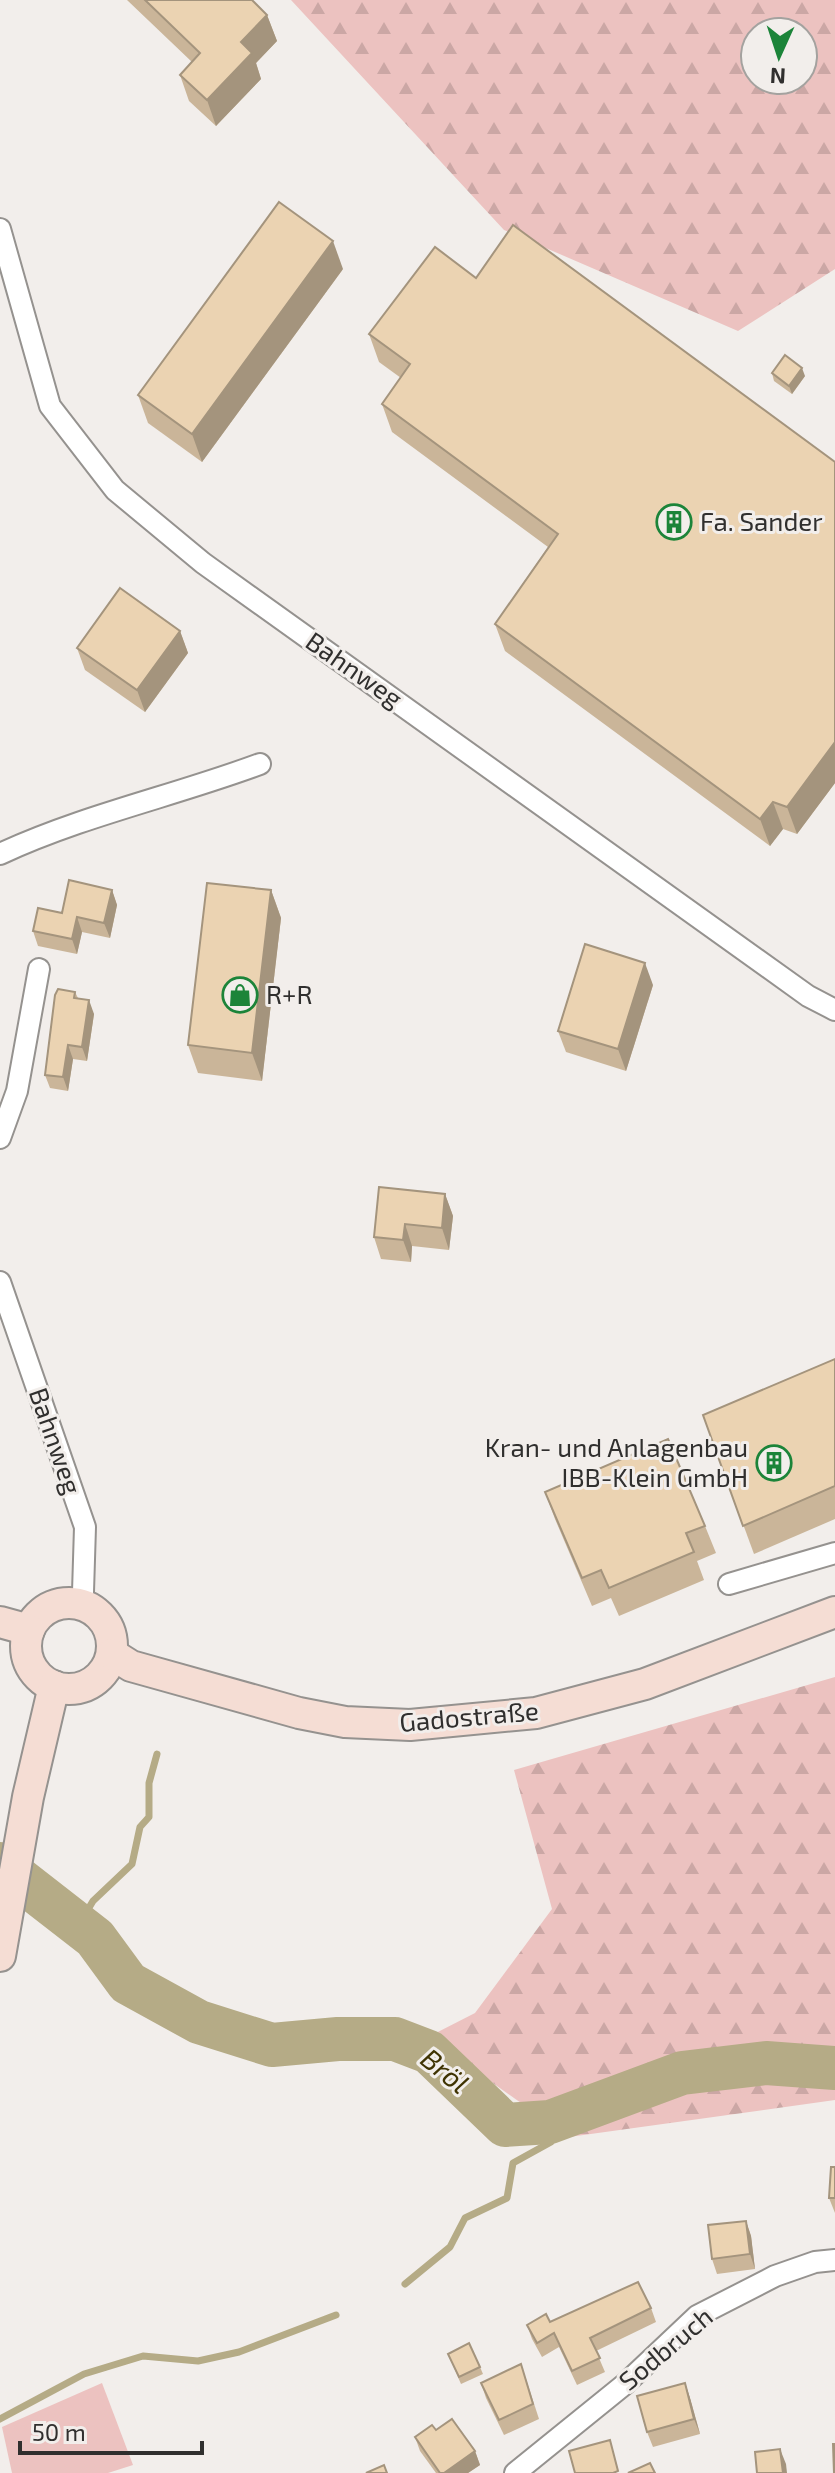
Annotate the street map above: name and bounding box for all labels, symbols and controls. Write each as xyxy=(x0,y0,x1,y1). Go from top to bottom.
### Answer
north arrow xyxy=(739,16,819,96)
text: N xyxy=(769,64,787,90)
building icon: Fa. Sander xyxy=(655,503,693,541)
place label: Fa. Sander xyxy=(700,505,823,536)
street label: Bahnweg xyxy=(301,624,409,713)
shop icon: R+R xyxy=(221,976,259,1014)
place label: R+R xyxy=(266,978,312,1009)
street label: Bahnweg xyxy=(24,1383,89,1498)
place label: Kran- und Anlagenbau IBB-Klein GmbH xyxy=(485,1431,748,1492)
building icon: Kran- und Anlagenbau IBB-Klein GmbH xyxy=(755,1444,793,1482)
street label: Gadostraße xyxy=(398,1694,540,1737)
water label: Bröl xyxy=(415,2041,477,2100)
street label: Sodbruch xyxy=(612,2300,718,2396)
scale bar xyxy=(20,2405,202,2455)
text: 50 m xyxy=(32,2417,86,2446)

